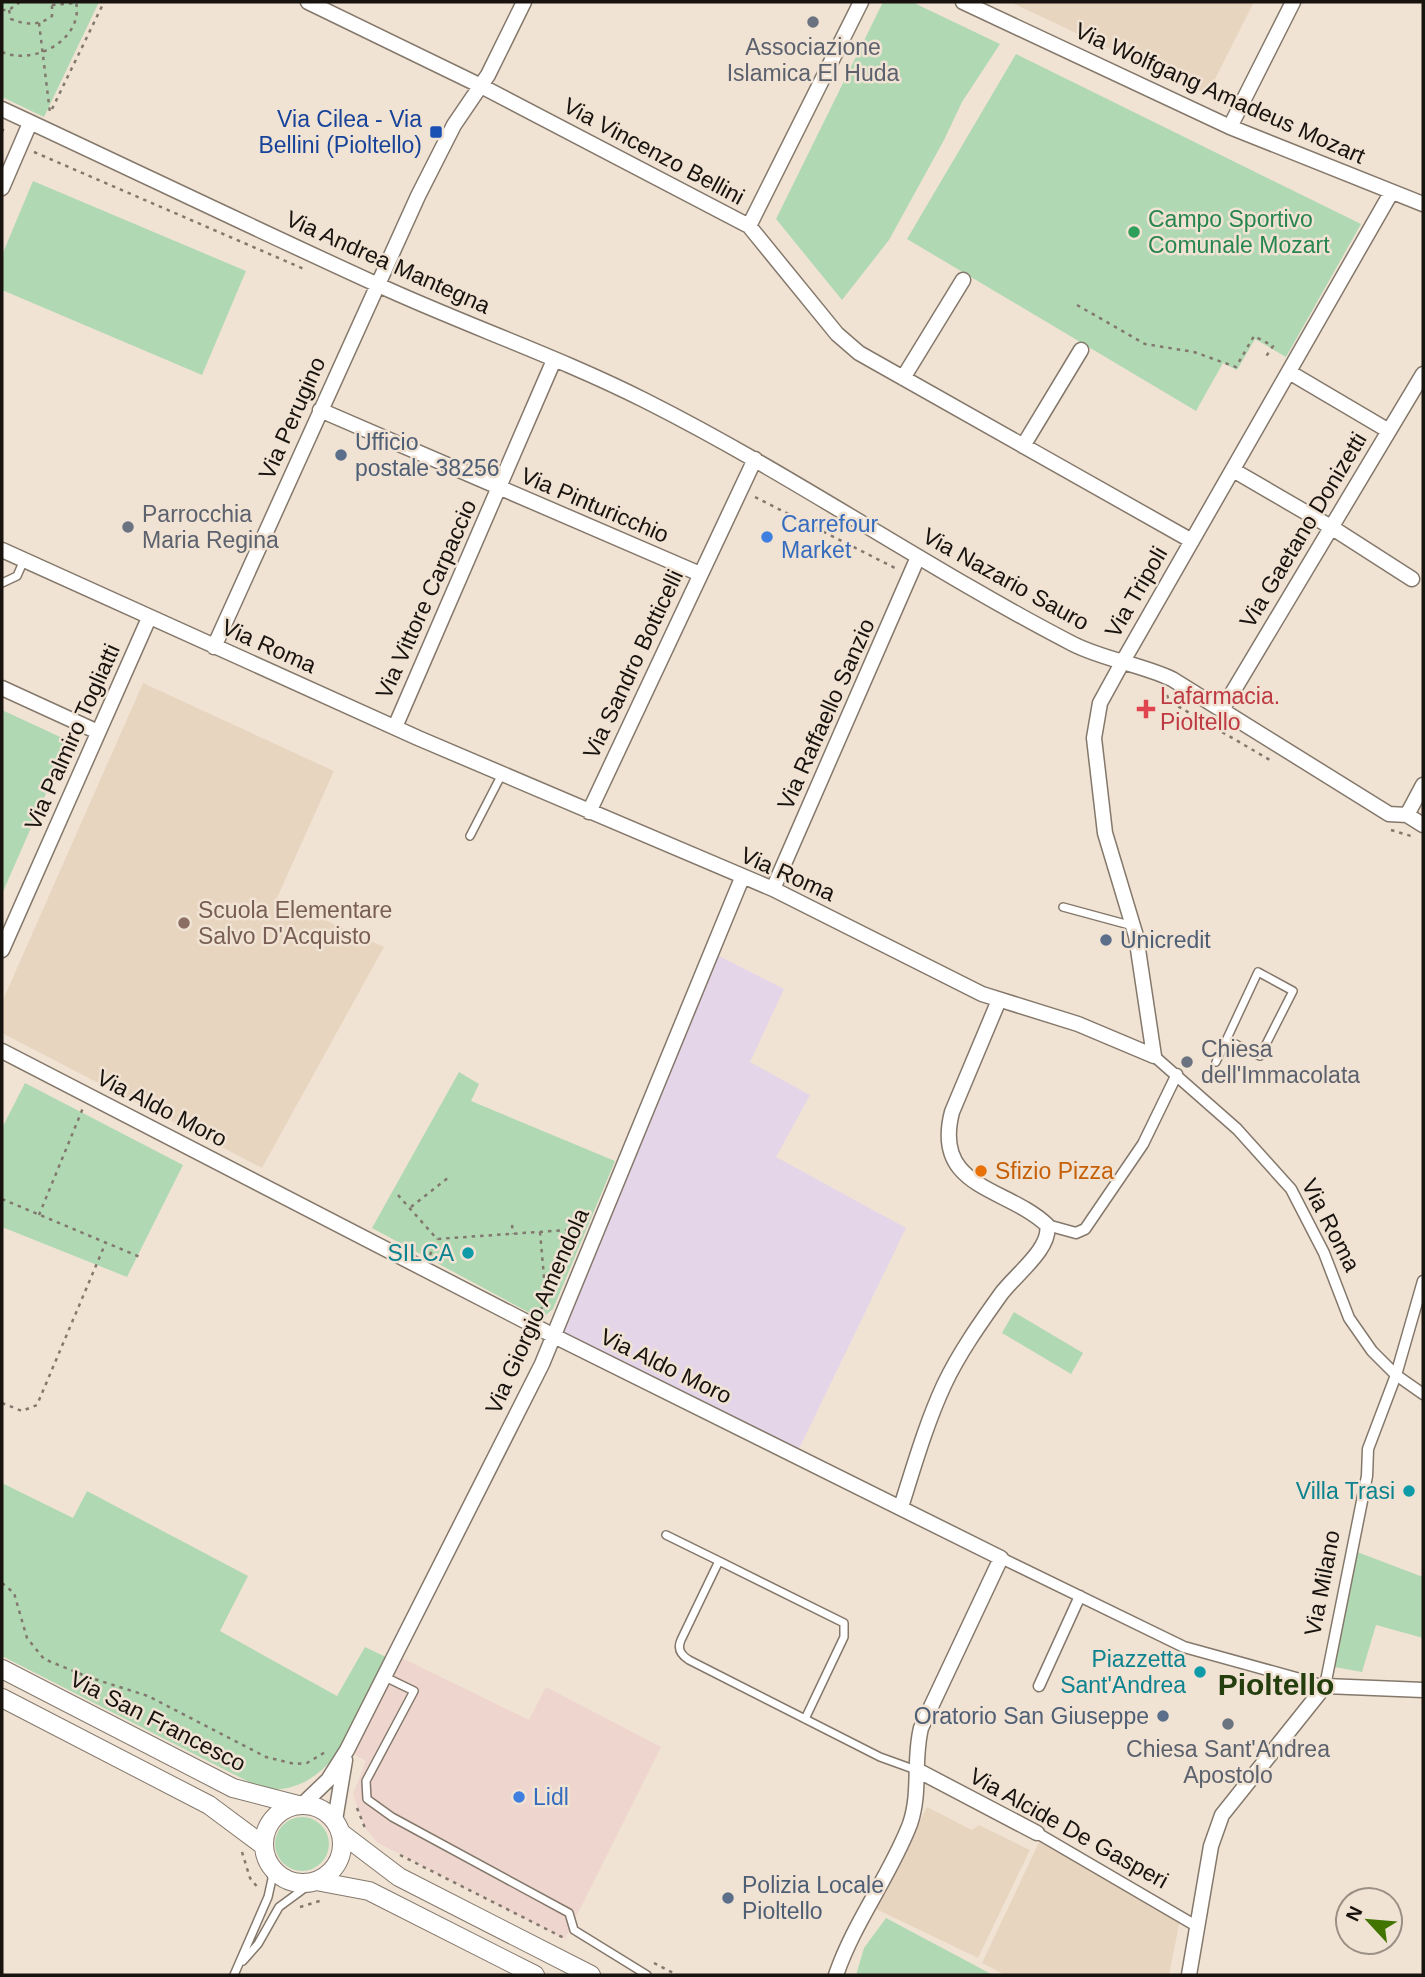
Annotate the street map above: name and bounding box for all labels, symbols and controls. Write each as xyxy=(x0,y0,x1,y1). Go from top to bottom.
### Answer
marker: Associazione Islamica El Huda xyxy=(805,14,821,30)
street label: Via Wolfgang Amadeus Mozart xyxy=(1071,17,1370,169)
place label: Associazione Islamica El Huda xyxy=(727,34,899,86)
street label: Via Vincenzo Bellini xyxy=(559,92,749,210)
place label: Via Cilea - Via Bellini (Pioltello) xyxy=(258,106,422,158)
marker: Via Cilea - Via Bellini (Pioltello) xyxy=(428,124,444,140)
street label: Via Andrea Mantegna xyxy=(282,205,494,319)
place label: Campo Sportivo Comunale Mozart xyxy=(1148,206,1330,258)
marker: Campo Sportivo Comunale Mozart xyxy=(1126,224,1142,240)
street label: Via Perugino xyxy=(253,353,331,483)
street label: Via Gaetano Donizetti xyxy=(1234,428,1372,632)
place label: Ufficio postale 38256 xyxy=(355,429,500,481)
marker: Ufficio postale 38256 xyxy=(333,447,349,463)
street label: Via Pinturicchio xyxy=(517,462,673,548)
street label: Via Vittore Carpaccio xyxy=(370,495,482,703)
place label: Parrocchia Maria Regina xyxy=(142,501,279,553)
place label: Carrefour Market xyxy=(781,511,878,563)
marker: Parrocchia Maria Regina xyxy=(120,519,136,535)
street label: Via Nazario Sauro xyxy=(918,522,1094,636)
marker: Carrefour Market xyxy=(759,529,775,545)
street label: Via Tripoli xyxy=(1100,542,1172,642)
street label: Via Sandro Botticelli xyxy=(578,565,688,763)
street label: Via Roma xyxy=(218,614,320,678)
street label: Via Raffaello Sanzio xyxy=(772,614,880,814)
street label: Via Palmiro Togliatti xyxy=(19,640,125,834)
place label: Lafarmacia. Pioltello xyxy=(1160,683,1280,735)
marker: Lafarmacia. Pioltello xyxy=(1138,701,1154,717)
street label: Via Roma xyxy=(737,842,839,906)
place label: Scuola Elementare Salvo D'Acquisto xyxy=(198,897,392,949)
marker: Scuola Elementare Salvo D'Acquisto xyxy=(176,915,192,931)
place label: Unicredit xyxy=(1120,927,1211,953)
marker: Unicredit xyxy=(1098,932,1114,948)
place label: Chiesa dell'Immacolata xyxy=(1201,1036,1360,1088)
marker: Chiesa dell'Immacolata xyxy=(1179,1054,1195,1070)
street label: Via Aldo Moro xyxy=(92,1064,232,1152)
place label: Sfizio Pizza xyxy=(995,1158,1114,1184)
marker: Sfizio Pizza xyxy=(973,1163,989,1179)
street label: Via Roma xyxy=(1297,1174,1366,1276)
street label: Via Giorgio Amendola xyxy=(480,1204,594,1418)
place label: SILCA xyxy=(388,1240,455,1266)
marker: SILCA xyxy=(460,1245,476,1261)
street label: Via Aldo Moro xyxy=(596,1323,736,1409)
place label: Villa Trasi xyxy=(1296,1478,1395,1504)
marker: Villa Trasi xyxy=(1401,1483,1417,1499)
street label: Via Milano xyxy=(1299,1528,1345,1638)
place label: Piazzetta Sant'Andrea xyxy=(1060,1646,1186,1698)
marker: Piazzetta Sant'Andrea xyxy=(1192,1664,1208,1680)
street label: Via San Francesco xyxy=(66,1665,250,1777)
district label: Pioltello xyxy=(1218,1668,1334,1701)
place label: Oratorio San Giuseppe xyxy=(914,1703,1149,1729)
marker: Oratorio San Giuseppe xyxy=(1155,1708,1171,1724)
marker: Chiesa Sant'Andrea Apostolo xyxy=(1220,1716,1236,1732)
place label: Chiesa Sant'Andrea Apostolo xyxy=(1126,1736,1330,1788)
street label: Via Alcide De Gasperi xyxy=(965,1762,1173,1894)
place label: Lidl xyxy=(533,1784,569,1810)
marker: Lidl xyxy=(511,1789,527,1805)
place label: Polizia Locale Pioltello xyxy=(742,1872,884,1924)
north arrow xyxy=(1334,1886,1404,1956)
marker: Polizia Locale Pioltello xyxy=(720,1890,736,1906)
text: N xyxy=(1342,1903,1367,1925)

